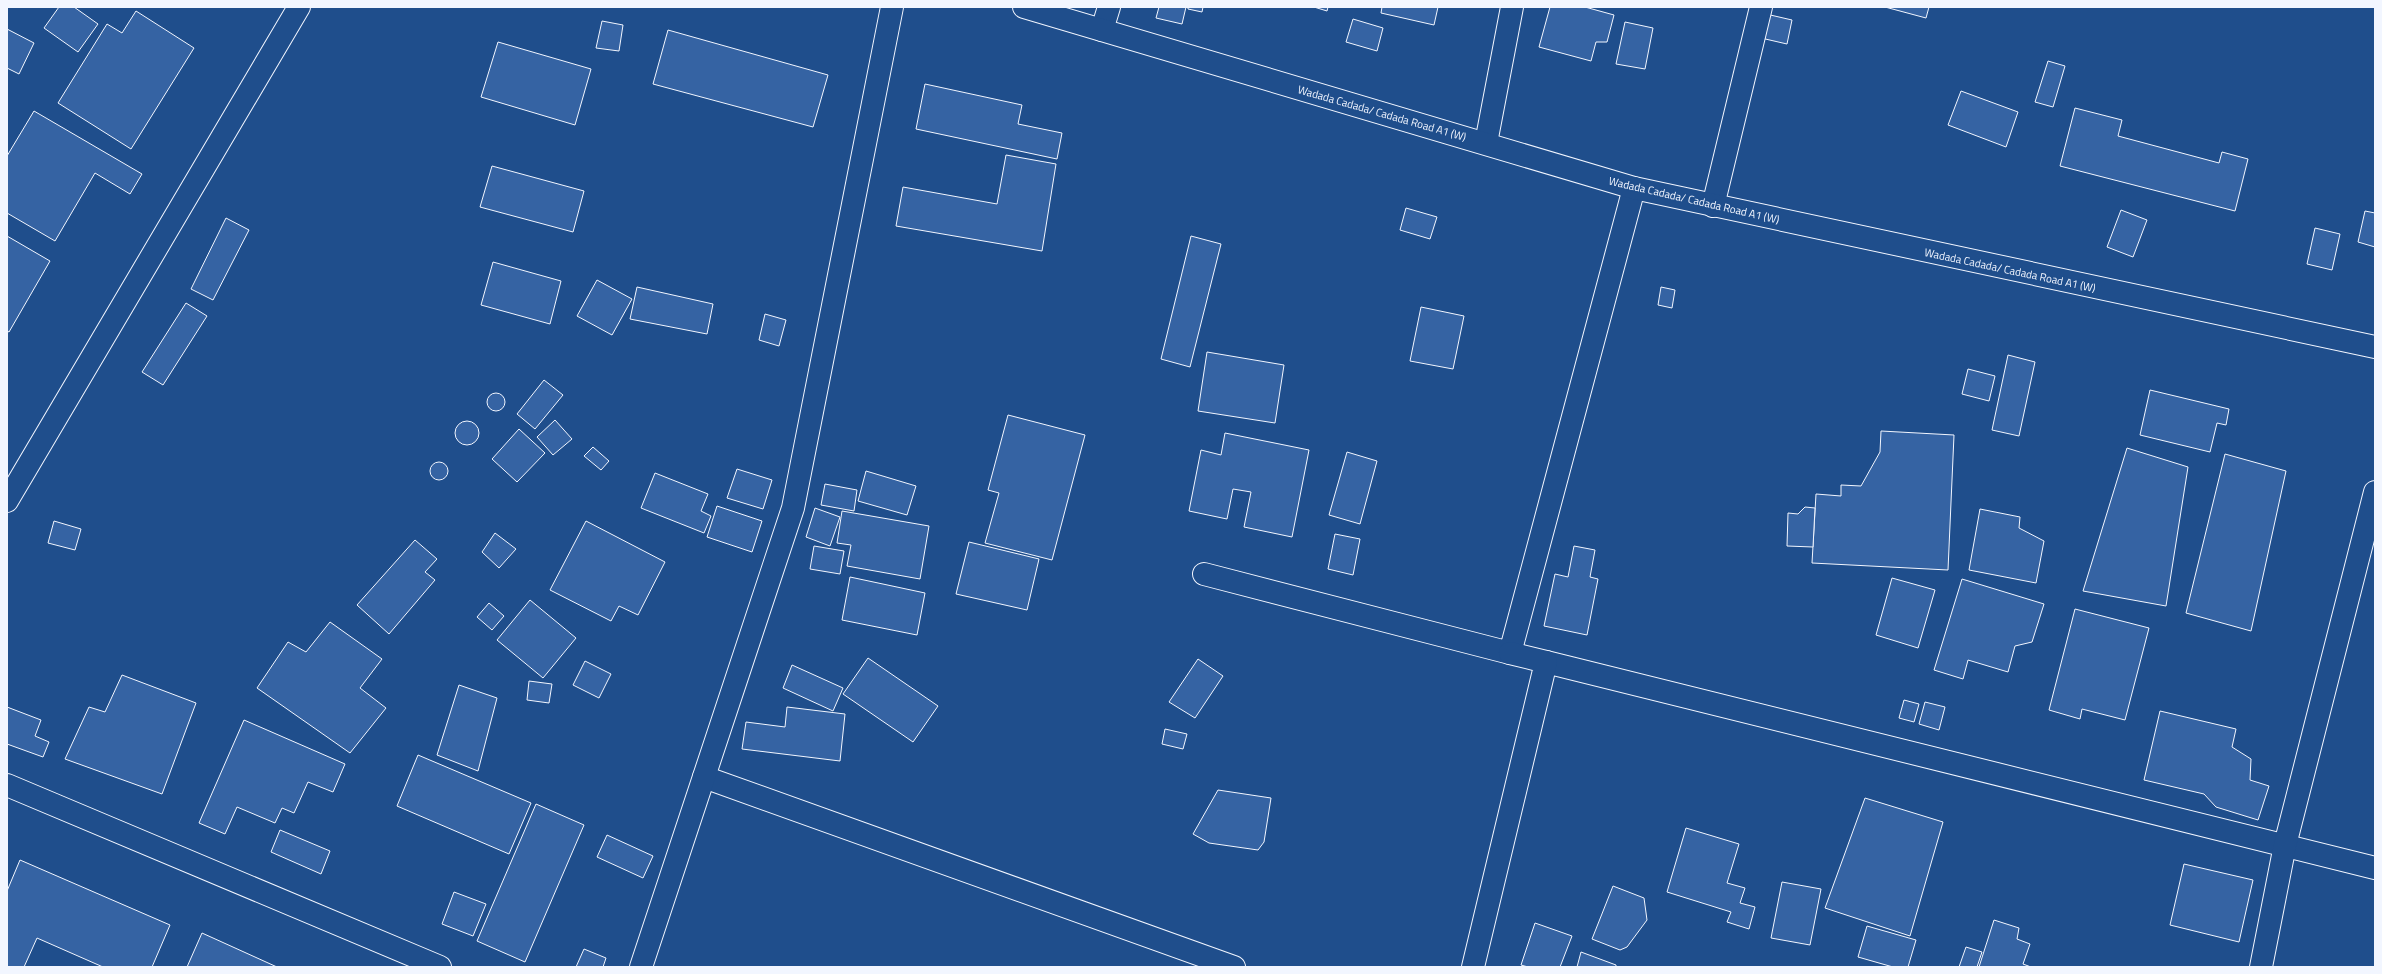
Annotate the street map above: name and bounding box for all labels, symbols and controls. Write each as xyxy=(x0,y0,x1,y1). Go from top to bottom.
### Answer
street label: Wadada Cadada/ Cadada Road A1 (W) xyxy=(1296,81,1468,145)
street label: Wadada Cadada/ Cadada Road A1 (W) xyxy=(1607,173,1781,227)
street label: Wadada Cadada/ Cadada Road A1 (W) xyxy=(1923,244,2097,296)

